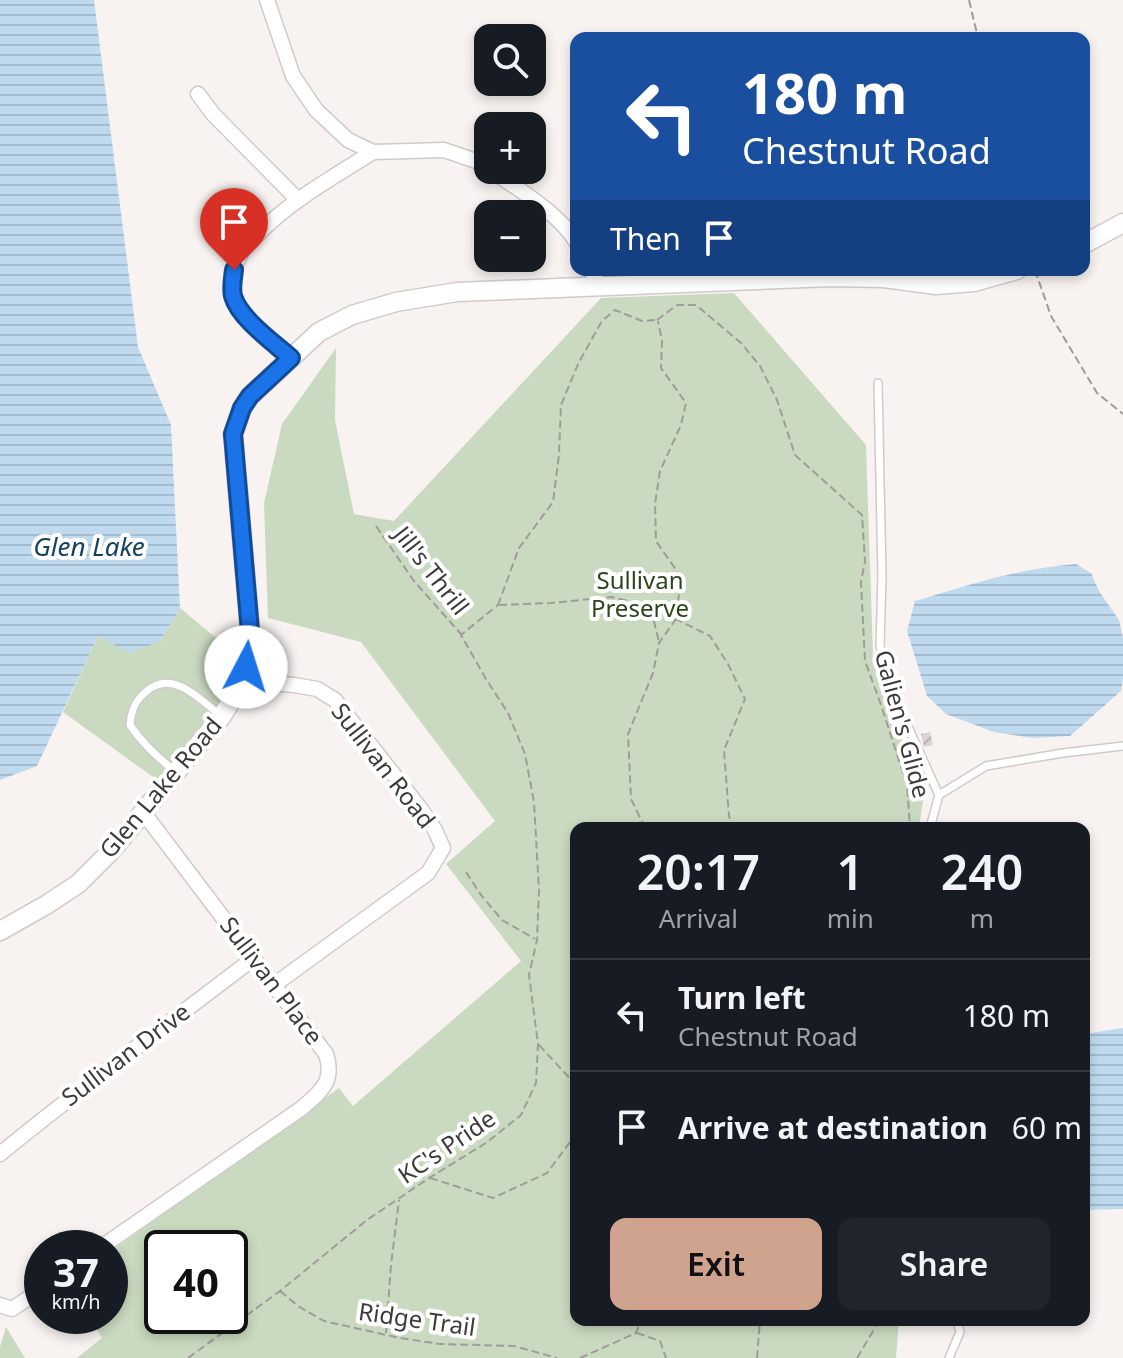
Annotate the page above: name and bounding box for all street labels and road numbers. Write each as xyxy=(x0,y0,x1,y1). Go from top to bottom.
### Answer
street label: Jill's Thrill xyxy=(386,517,477,621)
street label: Galien's Glide xyxy=(868,646,939,801)
street label: Sullivan Road xyxy=(325,695,444,835)
street label: Glen Lake Road xyxy=(91,710,229,865)
street label: Sullivan Place xyxy=(213,909,331,1051)
street label: Sullivan Drive xyxy=(54,995,196,1113)
street label: KC's Pride xyxy=(391,1101,501,1190)
street label: Ridge Trail xyxy=(357,1294,478,1343)

